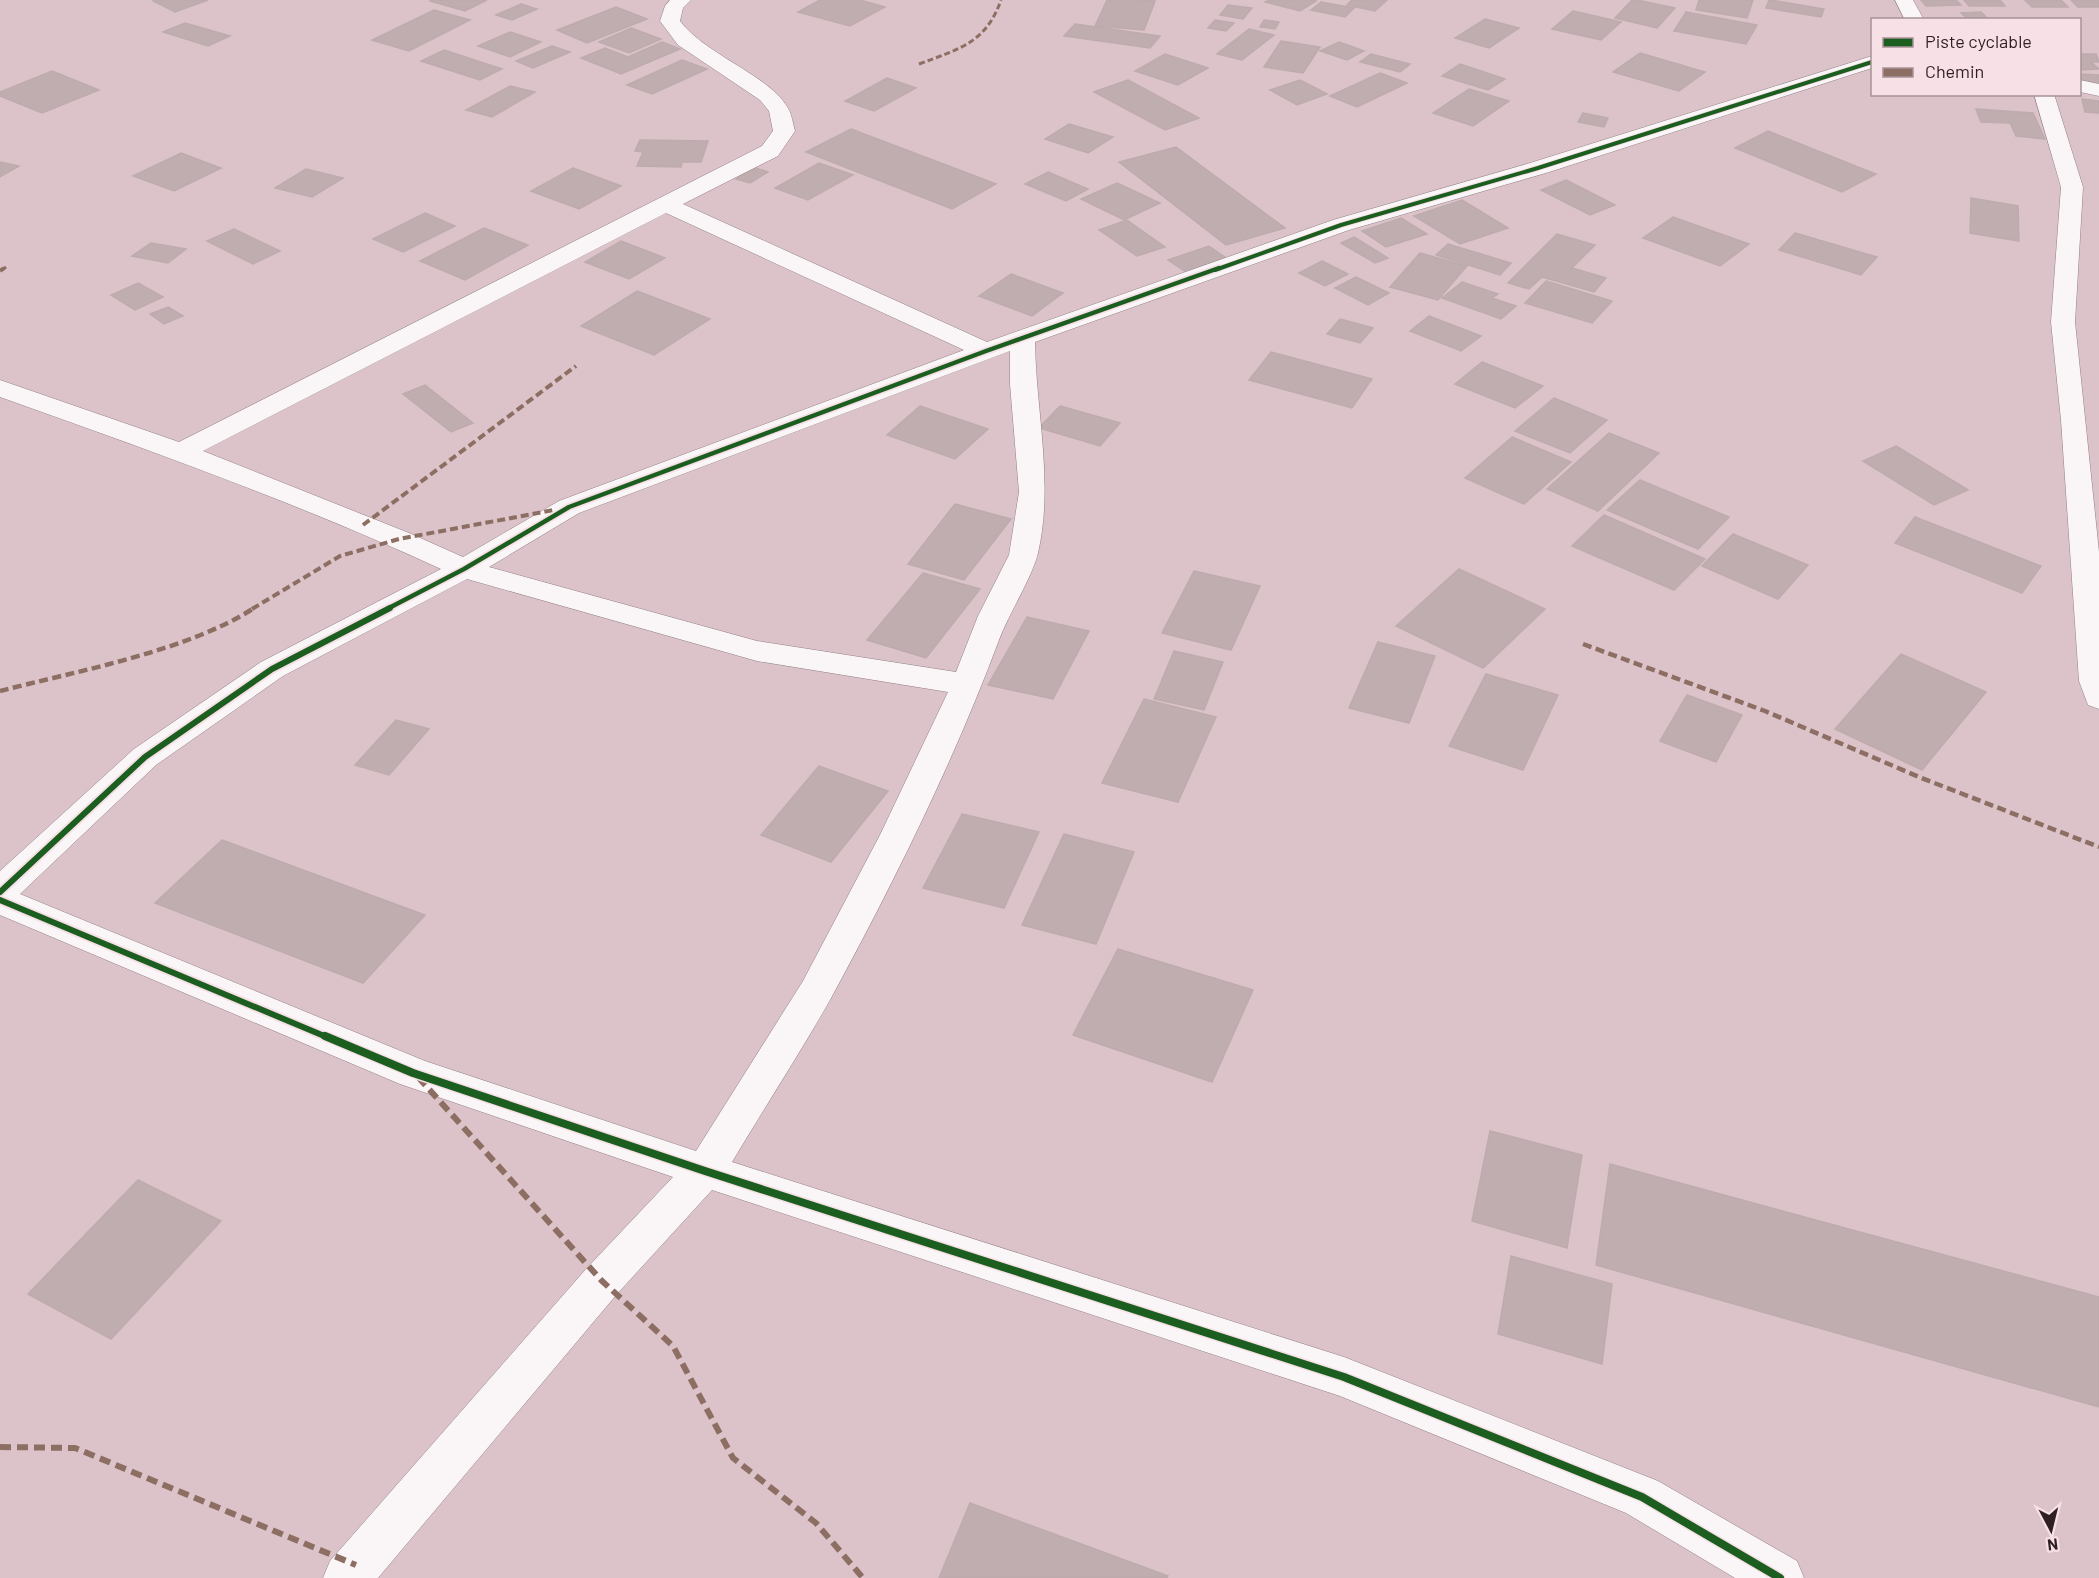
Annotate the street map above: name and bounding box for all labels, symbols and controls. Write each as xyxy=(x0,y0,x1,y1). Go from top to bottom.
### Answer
legend xyxy=(1871,18,2081,96)
text: Piste cyclable xyxy=(1925,30,2032,52)
text: Chemin xyxy=(1925,60,1984,82)
north arrow xyxy=(2021,1500,2081,1560)
text: N xyxy=(2046,1535,2059,1555)

